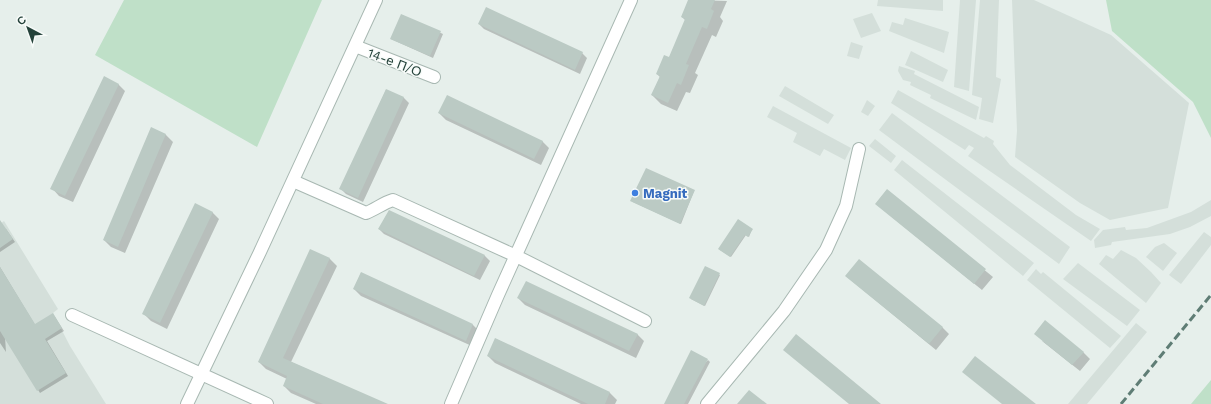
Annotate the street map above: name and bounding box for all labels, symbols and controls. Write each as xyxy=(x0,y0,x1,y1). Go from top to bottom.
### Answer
north arrow xyxy=(8,8,48,48)
text: С xyxy=(15,13,29,28)
street label: 14-е П/О xyxy=(366,45,424,80)
place label: Magnit xyxy=(643,186,688,201)
marker: Magnit xyxy=(630,188,640,198)

